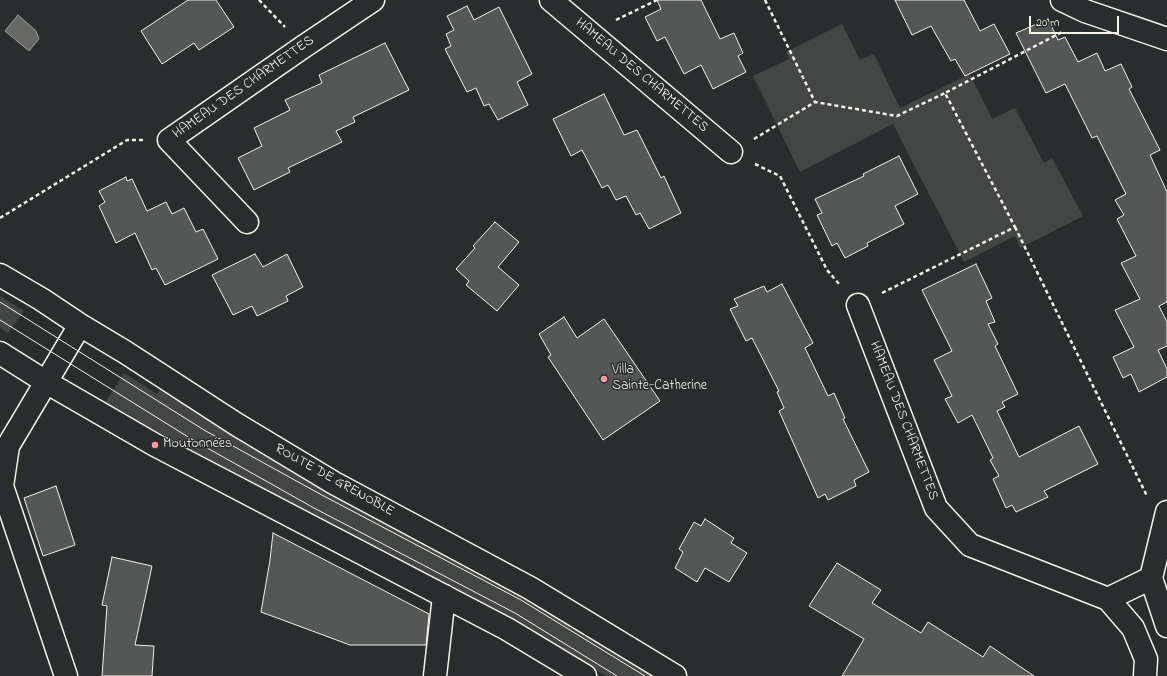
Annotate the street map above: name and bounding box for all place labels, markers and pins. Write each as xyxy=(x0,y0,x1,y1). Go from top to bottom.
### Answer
place label: Villa Sainte-Catherine xyxy=(612,363,707,396)
marker: Villa Sainte-Catherine xyxy=(599,374,609,384)
place label: Moutonnées xyxy=(163,437,232,453)
marker: Moutonnées xyxy=(150,440,160,450)

